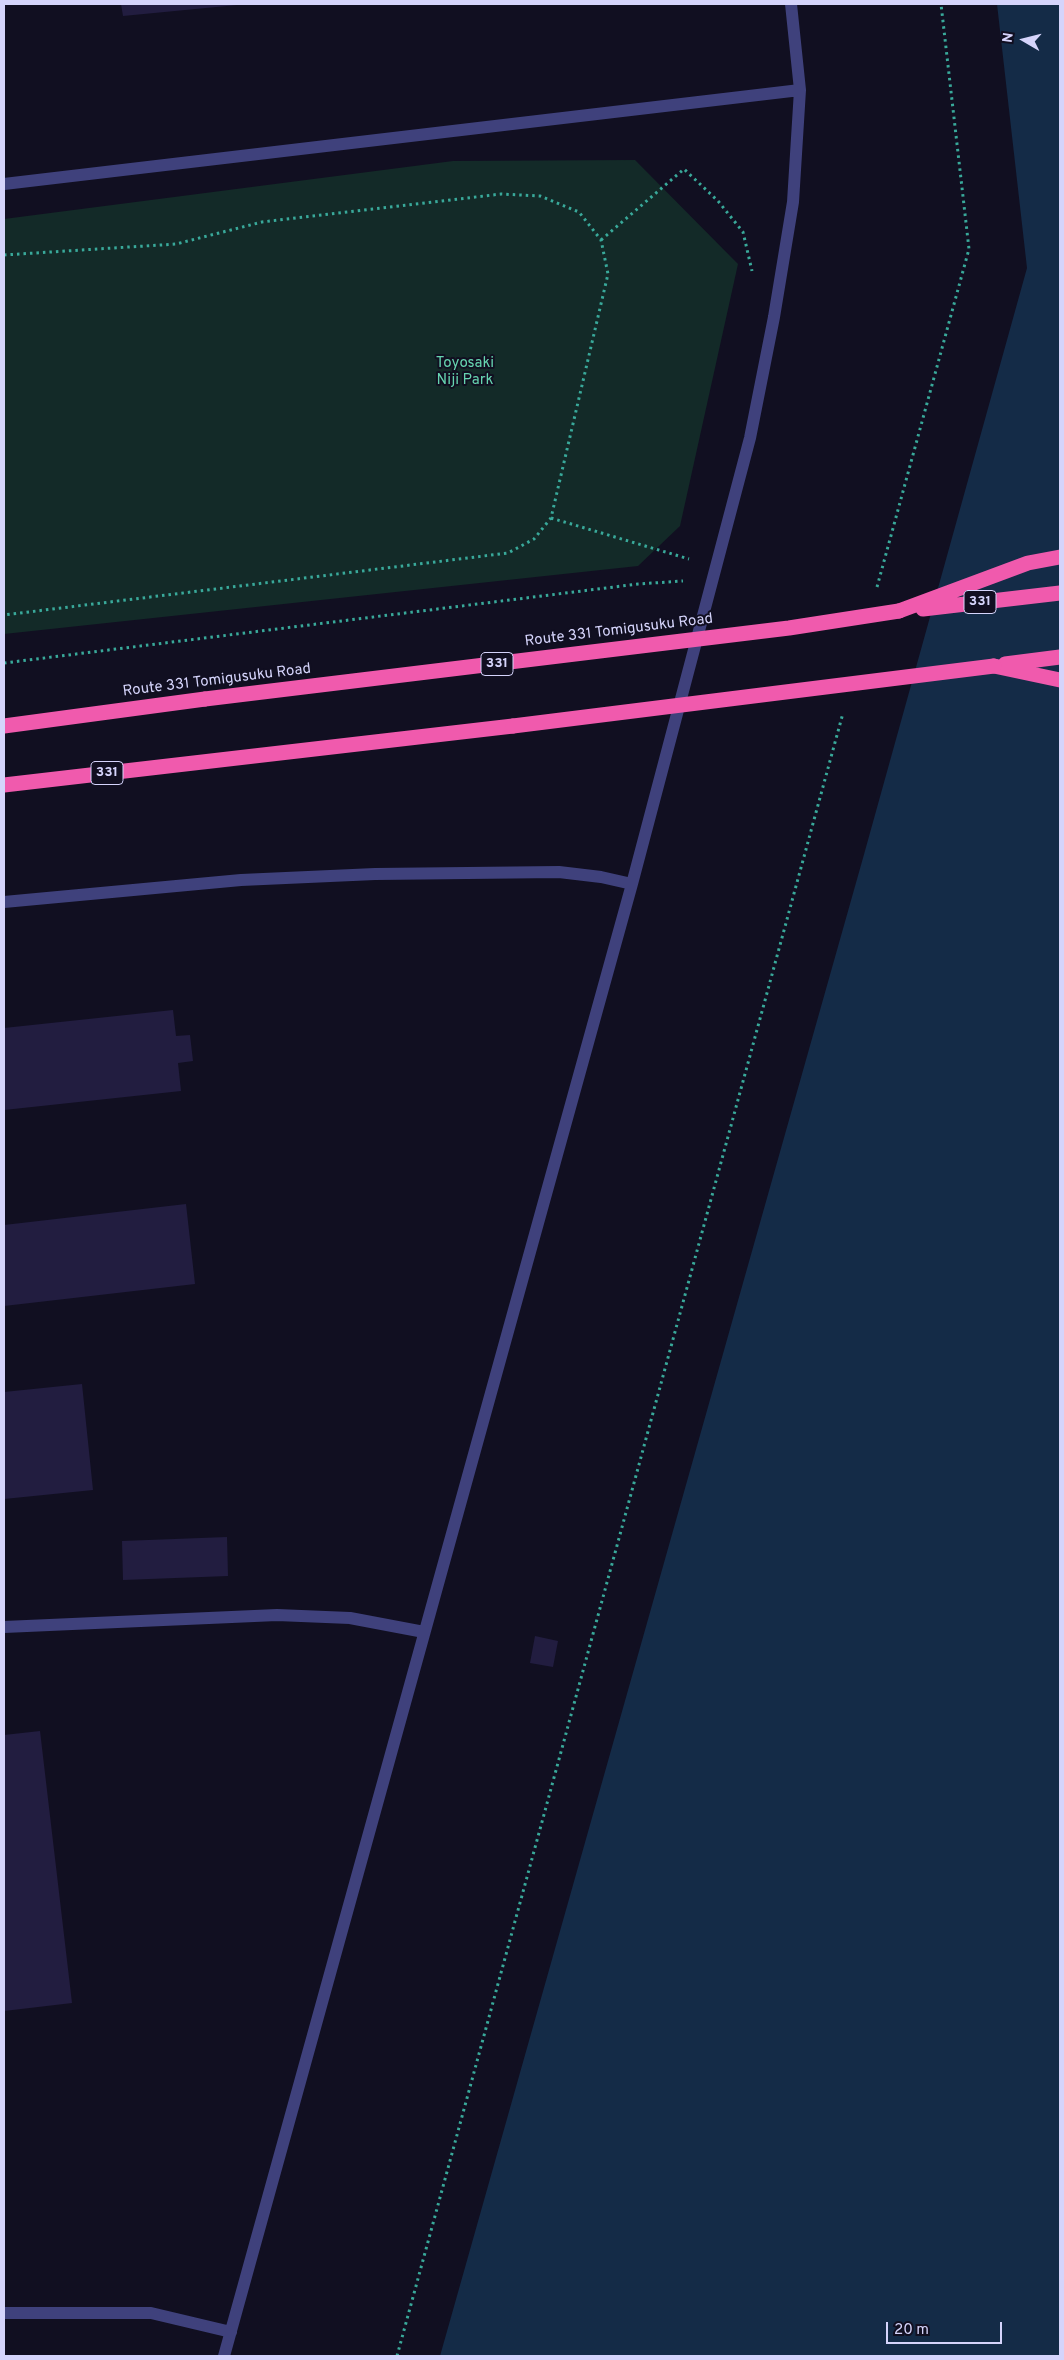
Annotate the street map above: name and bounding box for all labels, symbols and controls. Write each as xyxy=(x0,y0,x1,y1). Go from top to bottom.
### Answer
north arrow xyxy=(999,15,1049,65)
text: N xyxy=(1000,32,1018,44)
park label: Toyosaki Niji Park xyxy=(436,355,494,390)
road number: 331 xyxy=(964,590,996,614)
street label: Route 331 Tomigusuku Road xyxy=(524,611,714,651)
road number: 331 xyxy=(481,652,513,676)
street label: Route 331 Tomigusuku Road xyxy=(122,661,312,701)
road number: 331 xyxy=(91,761,123,784)
scale bar xyxy=(889,2312,1005,2344)
text: 20 m xyxy=(894,2321,929,2340)

